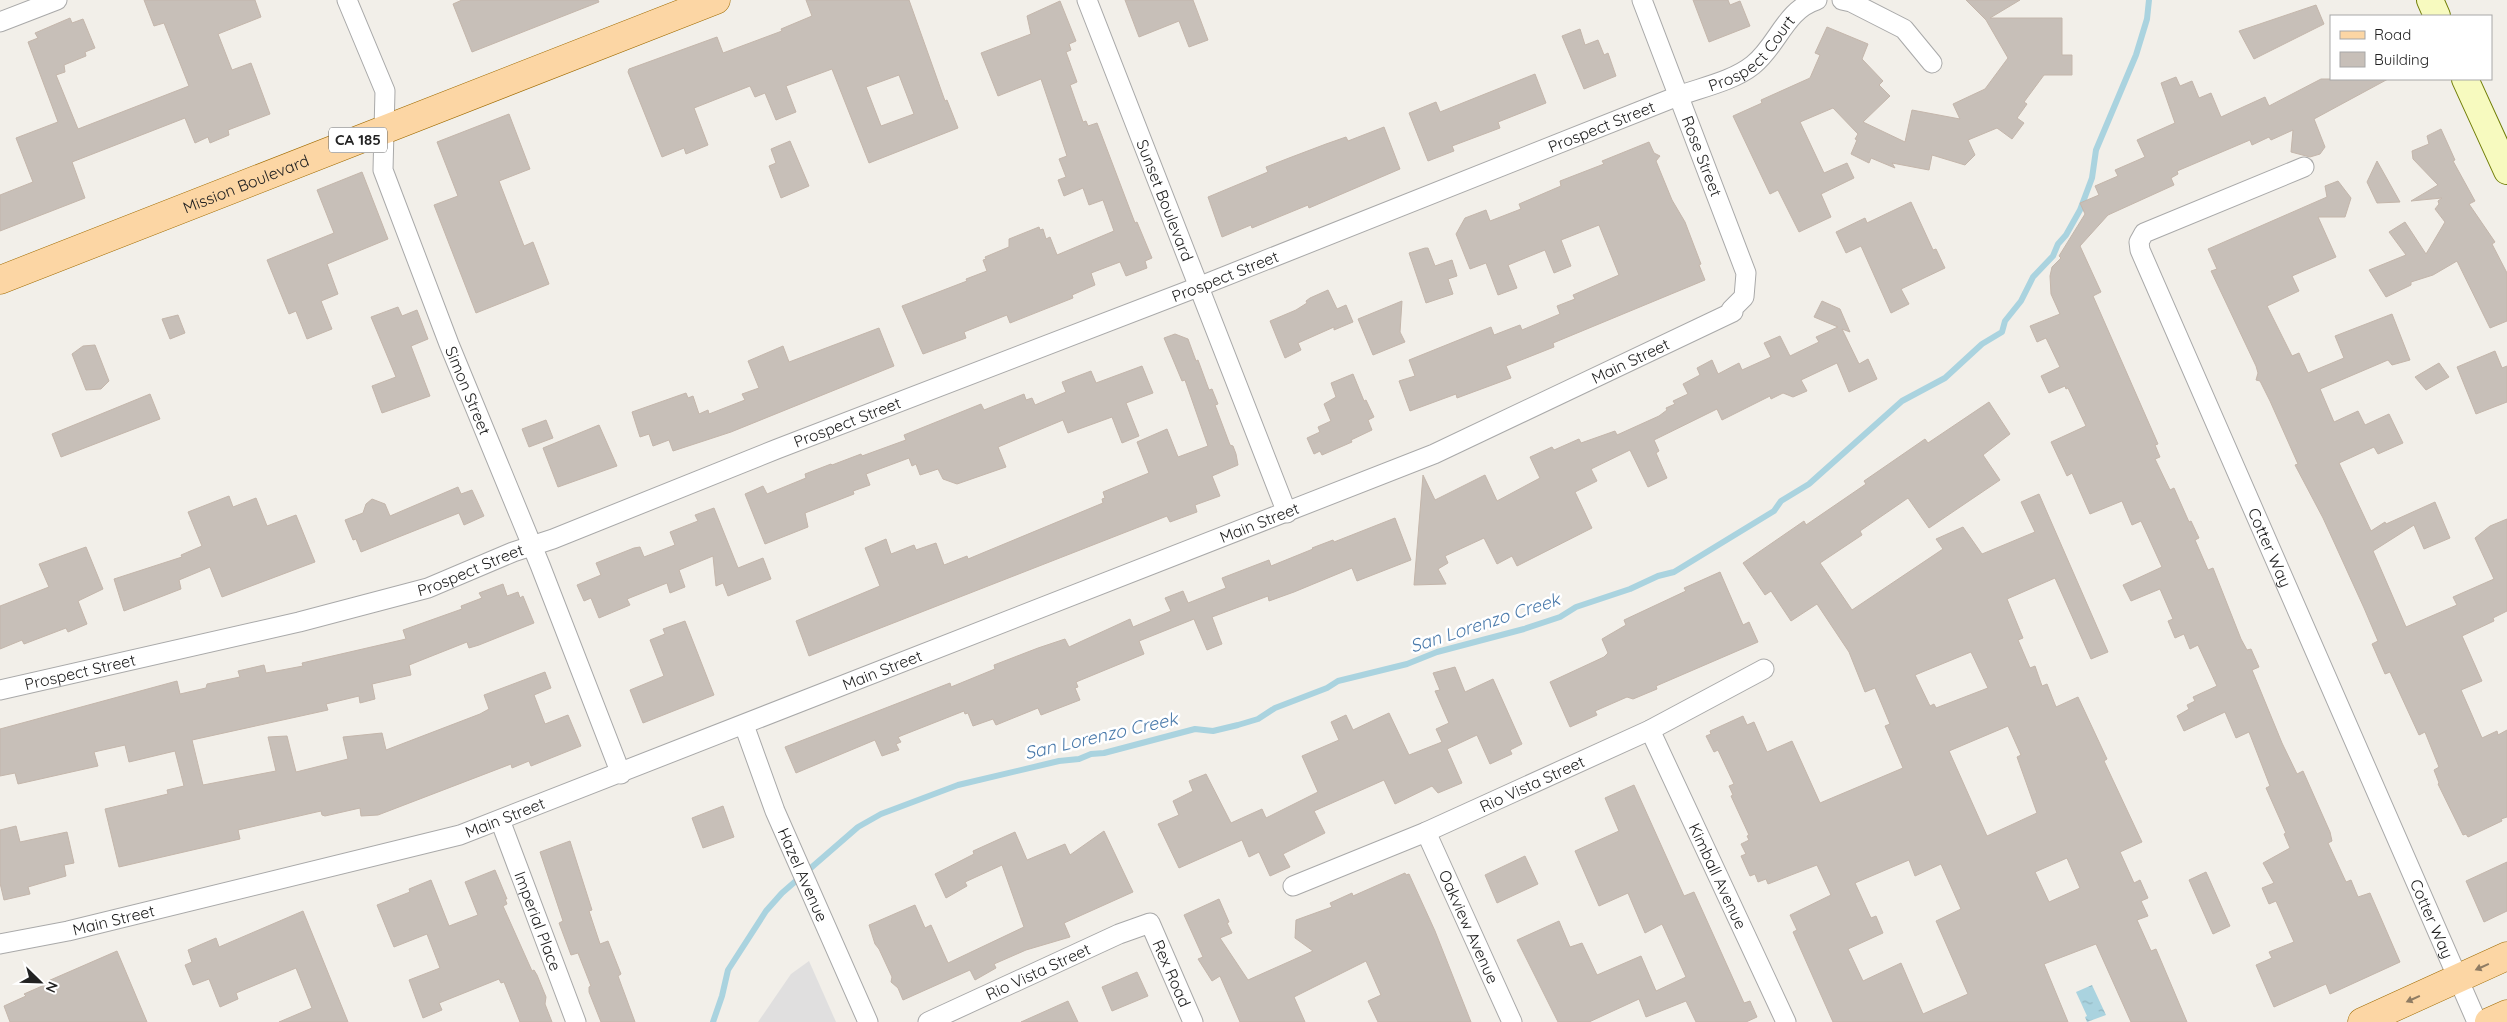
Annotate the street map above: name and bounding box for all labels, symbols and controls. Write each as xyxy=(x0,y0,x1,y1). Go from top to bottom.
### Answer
street label: Prospect Court xyxy=(1706,11,1799,96)
legend xyxy=(2330,15,2492,80)
text: Road xyxy=(2374,25,2411,44)
text: Building xyxy=(2374,50,2429,69)
street label: Prospect Street xyxy=(1545,96,1658,157)
street label: Rose Street xyxy=(1677,113,1727,199)
road number: CA 185 xyxy=(329,128,387,152)
street label: Sunset Boulevard xyxy=(1132,137,1198,264)
street label: Mission Boulevard xyxy=(180,150,312,218)
street label: Prospect Street xyxy=(1169,246,1281,306)
street label: Main Street xyxy=(1588,334,1672,388)
street label: Simon Street xyxy=(441,343,495,438)
street label: Prospect Street xyxy=(791,392,904,452)
street label: Main Street xyxy=(1217,498,1302,547)
street label: Cotter Way xyxy=(2244,505,2296,590)
street label: Prospect Street xyxy=(415,539,526,600)
water label: San Lorenzo Creek xyxy=(1407,587,1564,658)
street label: Main Street xyxy=(839,645,925,694)
street label: Prospect Street xyxy=(23,650,137,694)
water label: San Lorenzo Creek xyxy=(1022,706,1181,764)
street label: Rio Vista Street xyxy=(1476,751,1588,816)
street label: Main Street xyxy=(462,793,548,842)
street label: Kimball Avenue xyxy=(1685,820,1751,932)
street label: Hazel Avenue xyxy=(774,825,833,925)
street label: Oakview Avenue xyxy=(1434,867,1503,987)
street label: Imperial Place xyxy=(510,868,566,974)
street label: Cotter Way xyxy=(2406,876,2458,961)
street label: Main Street xyxy=(70,900,156,940)
street label: Rex Road xyxy=(1148,937,1195,1010)
street label: Rio Vista Street xyxy=(982,939,1093,1004)
north arrow xyxy=(15,957,65,1007)
one-way arrow xyxy=(2475,964,2489,972)
text: N xyxy=(42,979,62,995)
one-way arrow xyxy=(2406,995,2420,1003)

